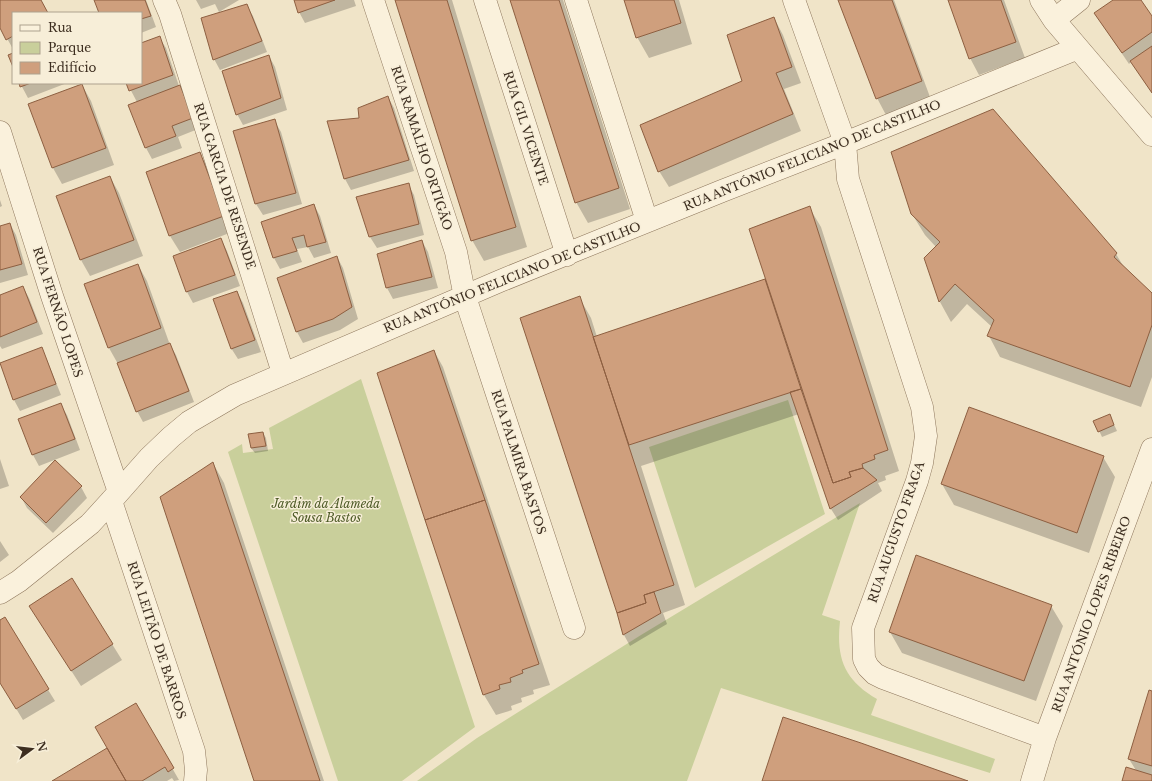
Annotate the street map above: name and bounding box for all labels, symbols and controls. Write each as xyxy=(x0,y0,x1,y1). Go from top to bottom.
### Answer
legend xyxy=(12,12,142,84)
text: Rua xyxy=(48,20,72,35)
text: Parque xyxy=(48,40,91,55)
text: Edifício xyxy=(48,60,96,75)
street label: RUA RAMALHO ORTIGÃO xyxy=(388,64,456,232)
street label: RUA GIL VICENTE xyxy=(500,69,552,188)
street label: RUA ANTÓNIO FELICIANO DE CASTILHO xyxy=(681,95,943,214)
street label: RUA GARCIA DE RESENDE xyxy=(191,101,259,271)
street label: RUA ANTÓNIO FELICIANO DE CASTILHO xyxy=(381,217,643,336)
street label: RUA FERNÃO LOPES xyxy=(30,245,86,379)
street label: RUA PALMIRA BASTOS xyxy=(489,388,550,536)
street label: RUA AUGUSTO FRAGA xyxy=(865,459,928,605)
park label: Jardim da Alameda Sousa Bastos xyxy=(271,496,380,525)
street label: RUA ANTÓNIO LOPES RIBEIRO xyxy=(1047,513,1134,714)
street label: RUA LEITÃO DE BARROS xyxy=(124,559,190,721)
north arrow xyxy=(12,729,52,769)
text: N xyxy=(34,740,50,754)

